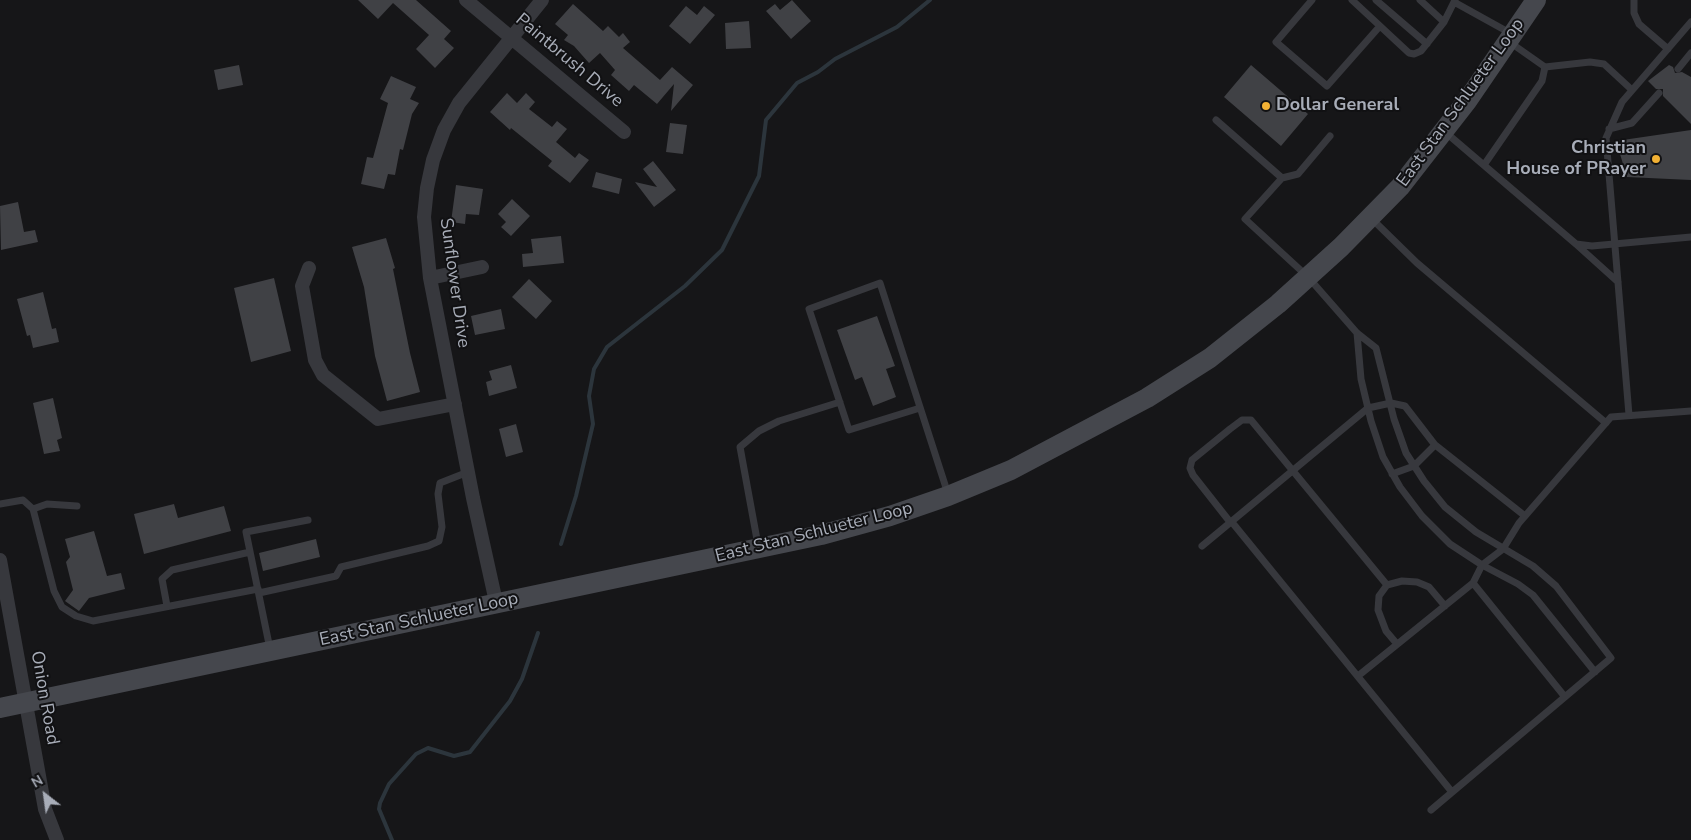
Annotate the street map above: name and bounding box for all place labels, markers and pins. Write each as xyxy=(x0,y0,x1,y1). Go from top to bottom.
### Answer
place label: Dollar General xyxy=(1276,95,1399,117)
marker: Dollar General xyxy=(1260,100,1272,112)
place label: Christian House of PRayer xyxy=(1506,138,1646,180)
marker: Christian House of PRayer xyxy=(1650,153,1662,165)

